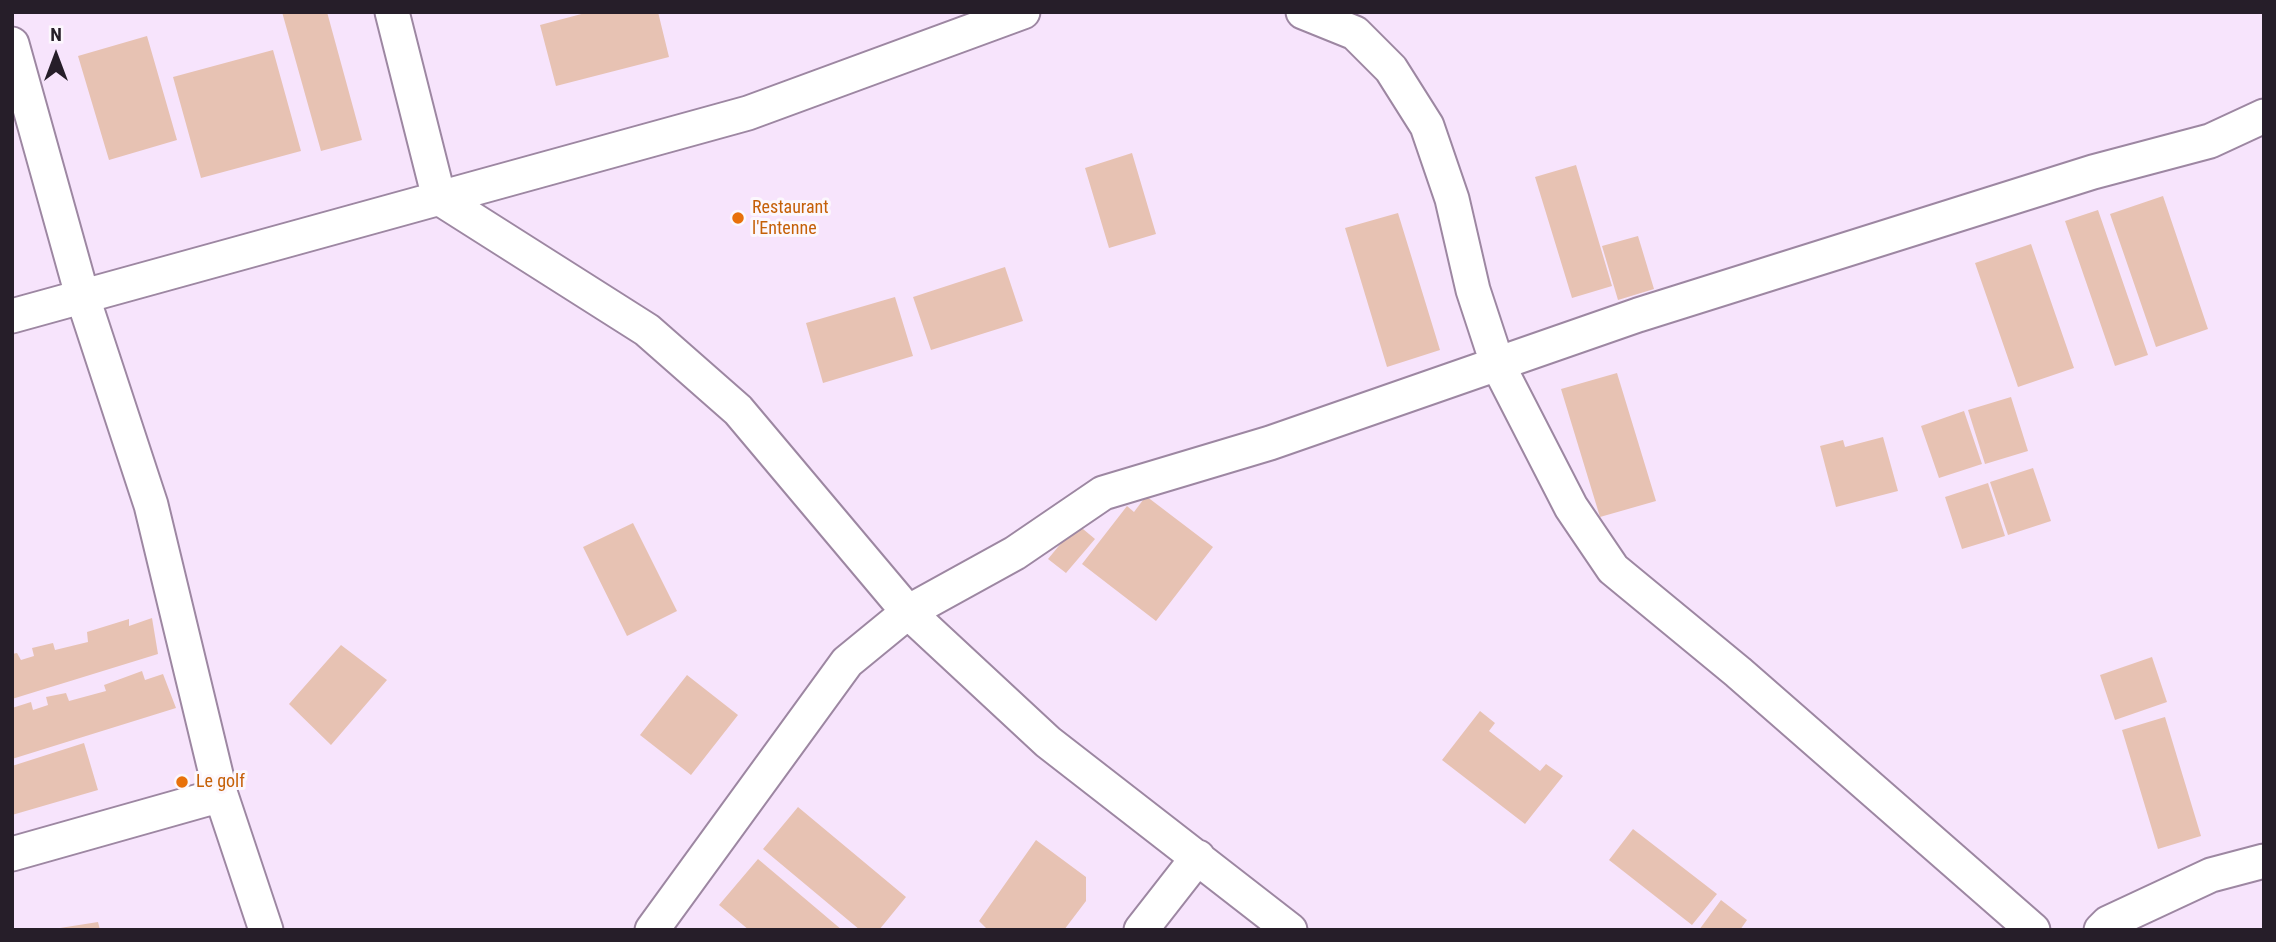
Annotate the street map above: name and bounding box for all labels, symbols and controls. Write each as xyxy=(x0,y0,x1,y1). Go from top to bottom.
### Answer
north arrow xyxy=(21,21,91,91)
text: N xyxy=(50,23,62,46)
place label: Restaurant l'Entenne xyxy=(752,197,829,240)
marker: Restaurant l'Entenne xyxy=(730,210,746,226)
place label: Le golf xyxy=(196,771,245,793)
marker: Le golf xyxy=(174,774,190,790)

